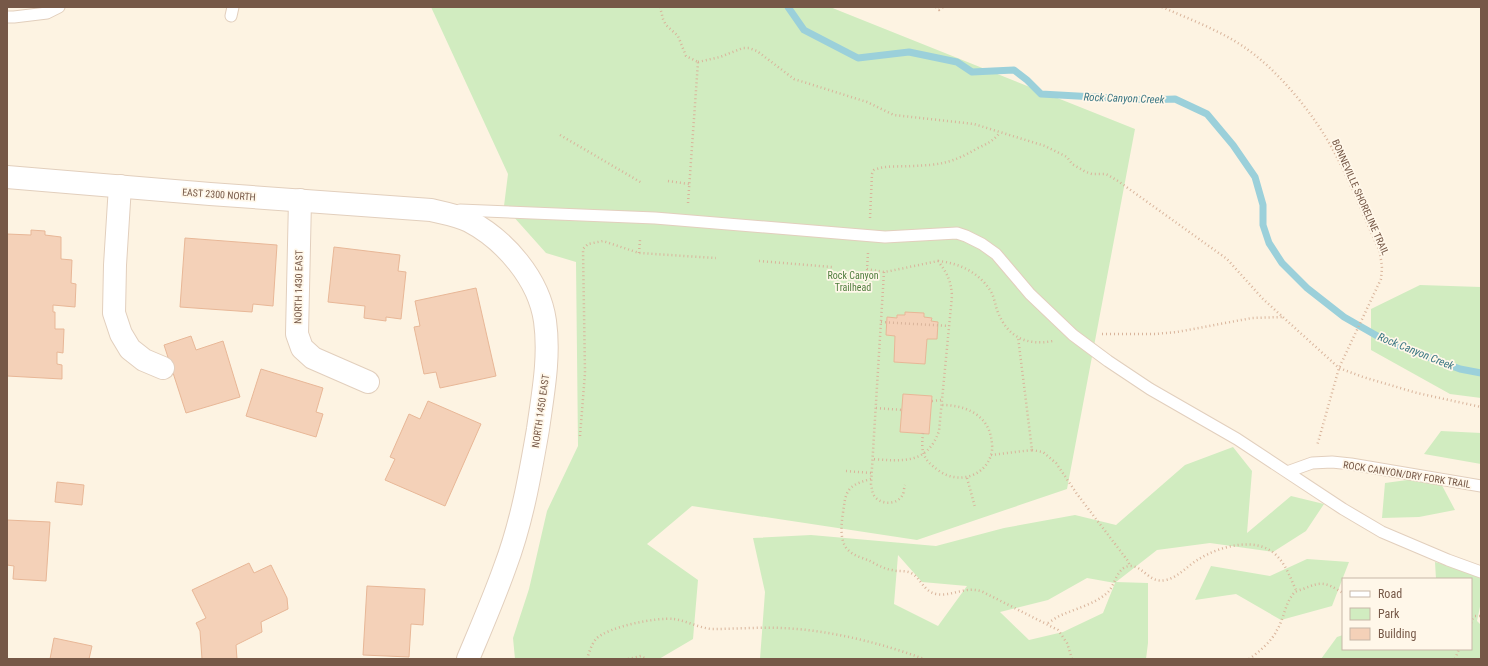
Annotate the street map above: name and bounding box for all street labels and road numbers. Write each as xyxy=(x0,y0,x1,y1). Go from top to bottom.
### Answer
street label: BONNEVILLE SHORELINE TRAIL xyxy=(1330,138,1391,257)
street label: EAST 2300 NORTH xyxy=(182,186,256,203)
street label: NORTH 1430 EAST xyxy=(292,250,305,324)
street label: NORTH 1450 EAST xyxy=(530,374,551,448)
street label: ROCK CANYON/DRY FORK TRAIL xyxy=(1342,459,1472,490)

